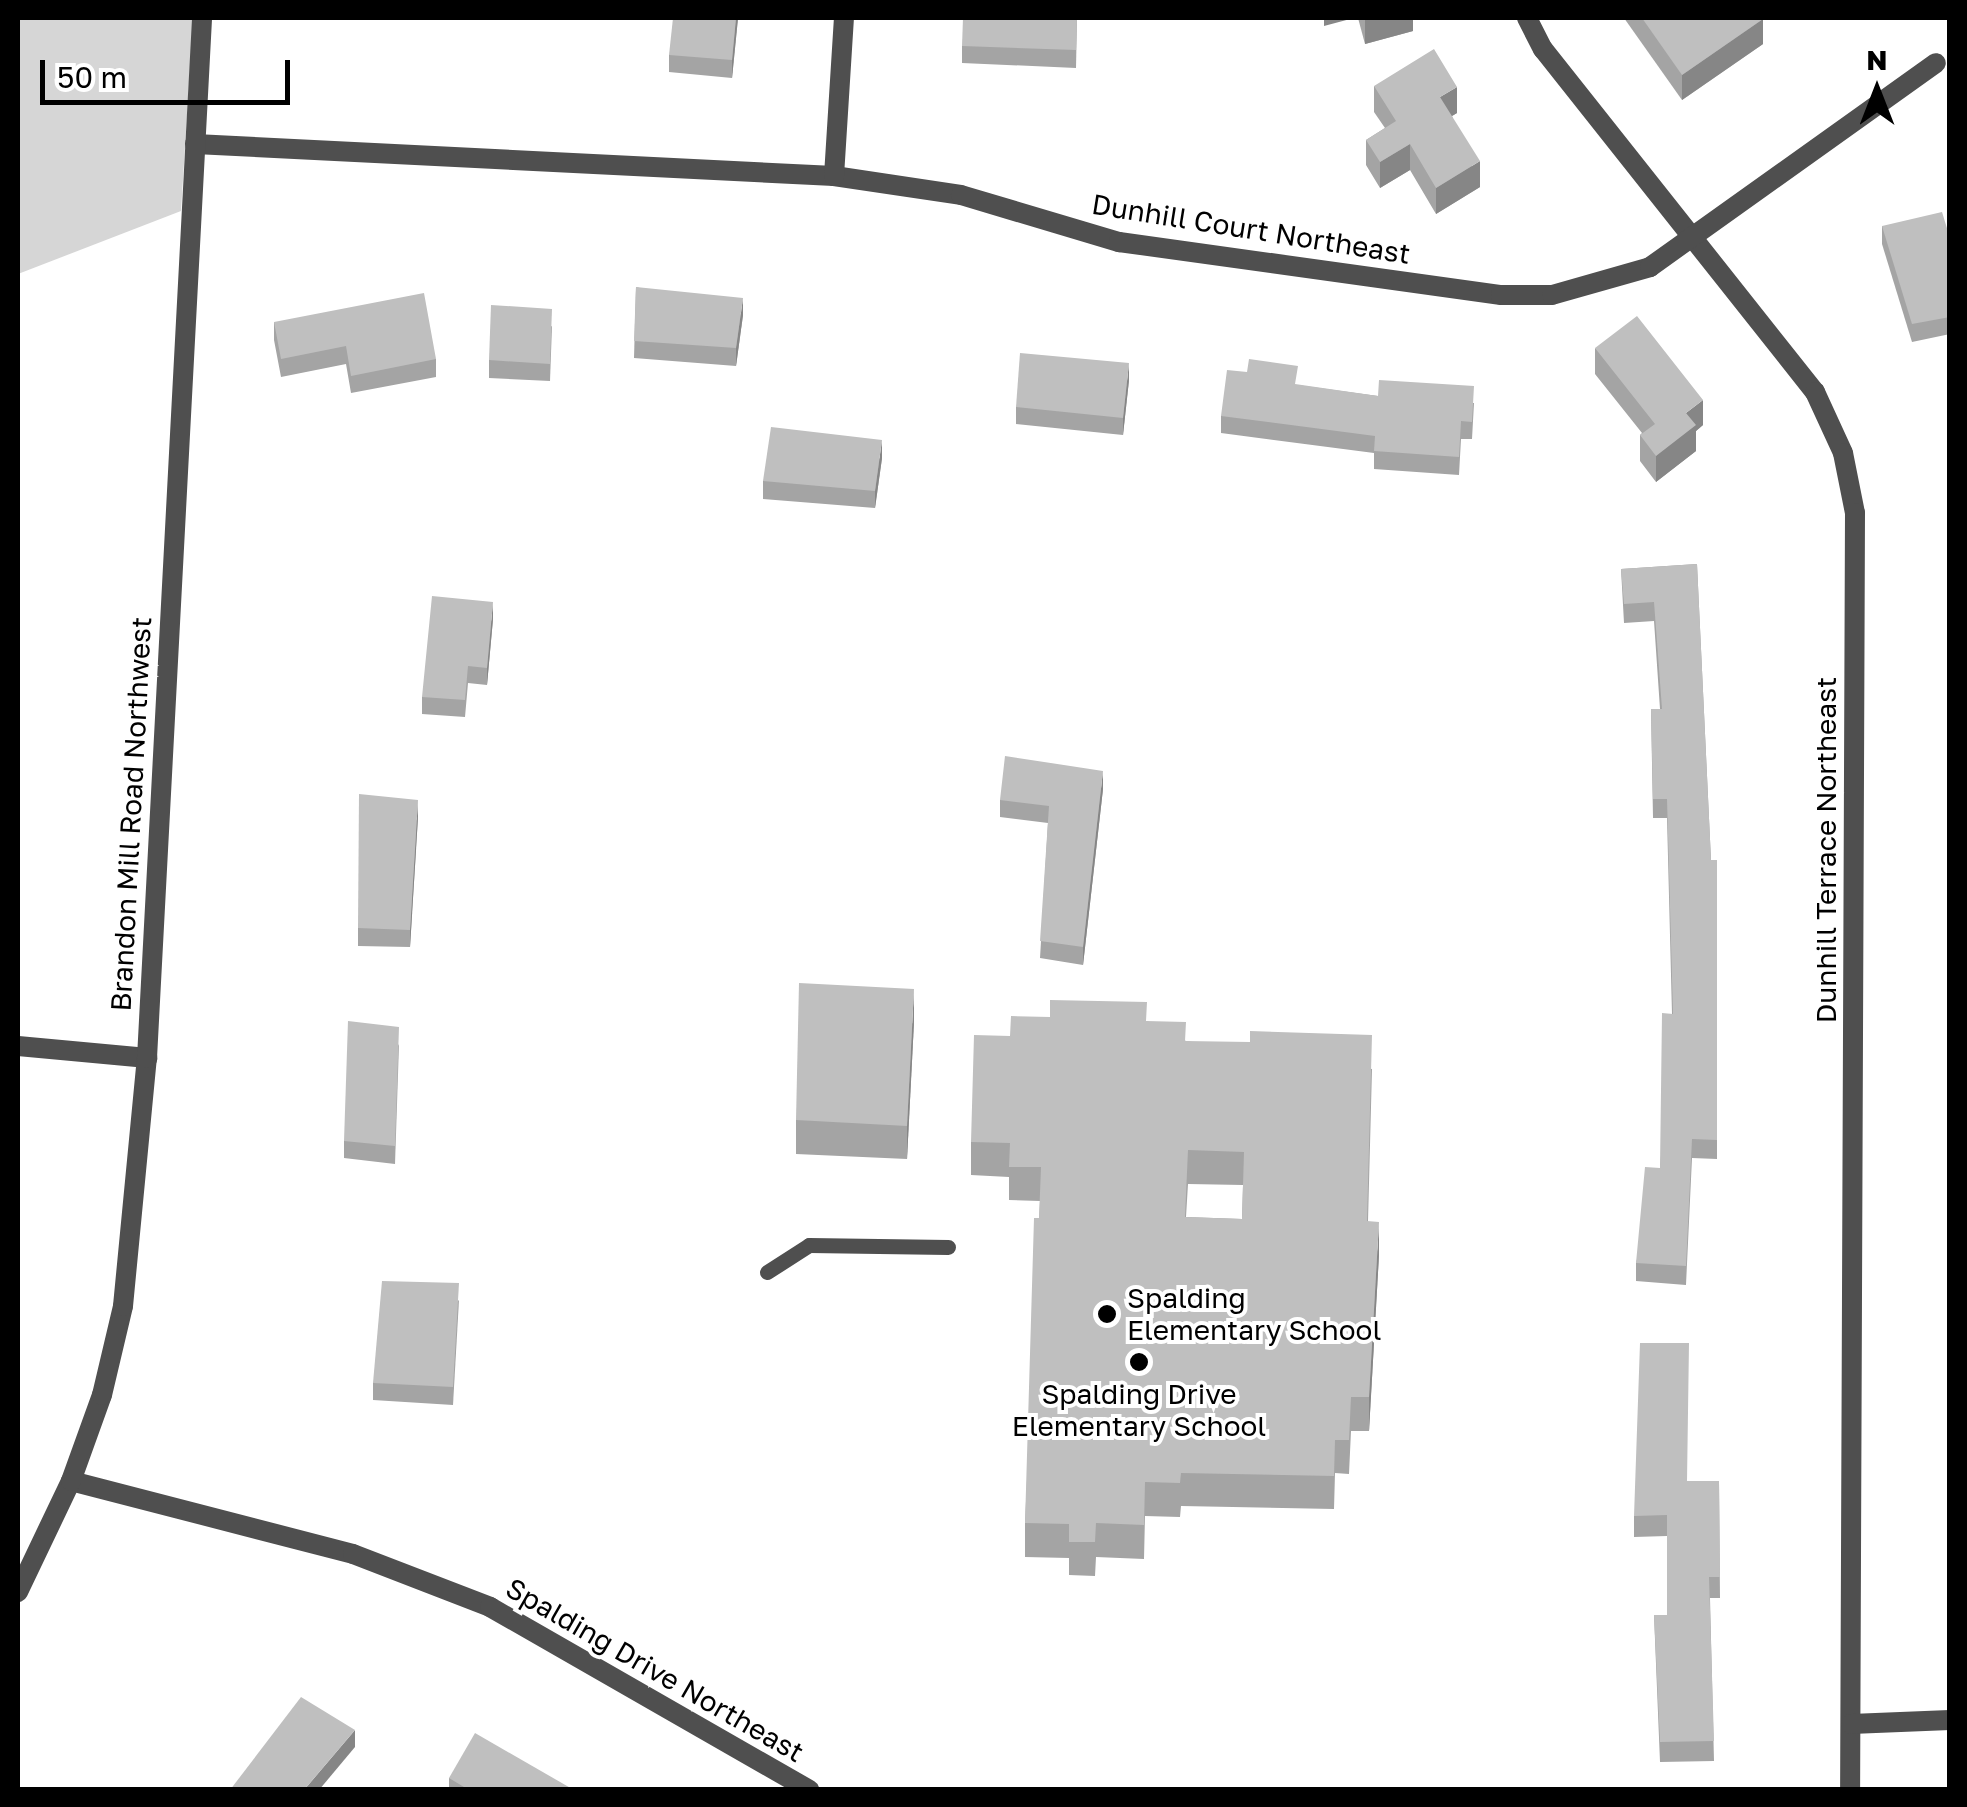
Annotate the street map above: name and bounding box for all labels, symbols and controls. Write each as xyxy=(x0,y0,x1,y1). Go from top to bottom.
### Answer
scale bar xyxy=(45,40,295,102)
north arrow xyxy=(1827,40,1927,140)
text: N xyxy=(1866,43,1888,76)
text: 50 m xyxy=(57,59,127,95)
street label: Dunhill Court Northeast xyxy=(1089,187,1413,271)
street label: Brandon Mill Road Northwest xyxy=(104,616,158,1012)
street label: Dunhill Terrace Northeast xyxy=(1809,677,1843,1023)
place label: Spalding Elementary School xyxy=(1127,1281,1381,1347)
marker: Spalding Elementary School xyxy=(1096,1303,1118,1325)
marker: Spalding Drive Elementary School xyxy=(1128,1351,1150,1373)
place label: Spalding Drive Elementary School xyxy=(1012,1377,1266,1443)
street label: Spalding Drive Northeast xyxy=(500,1571,810,1769)

